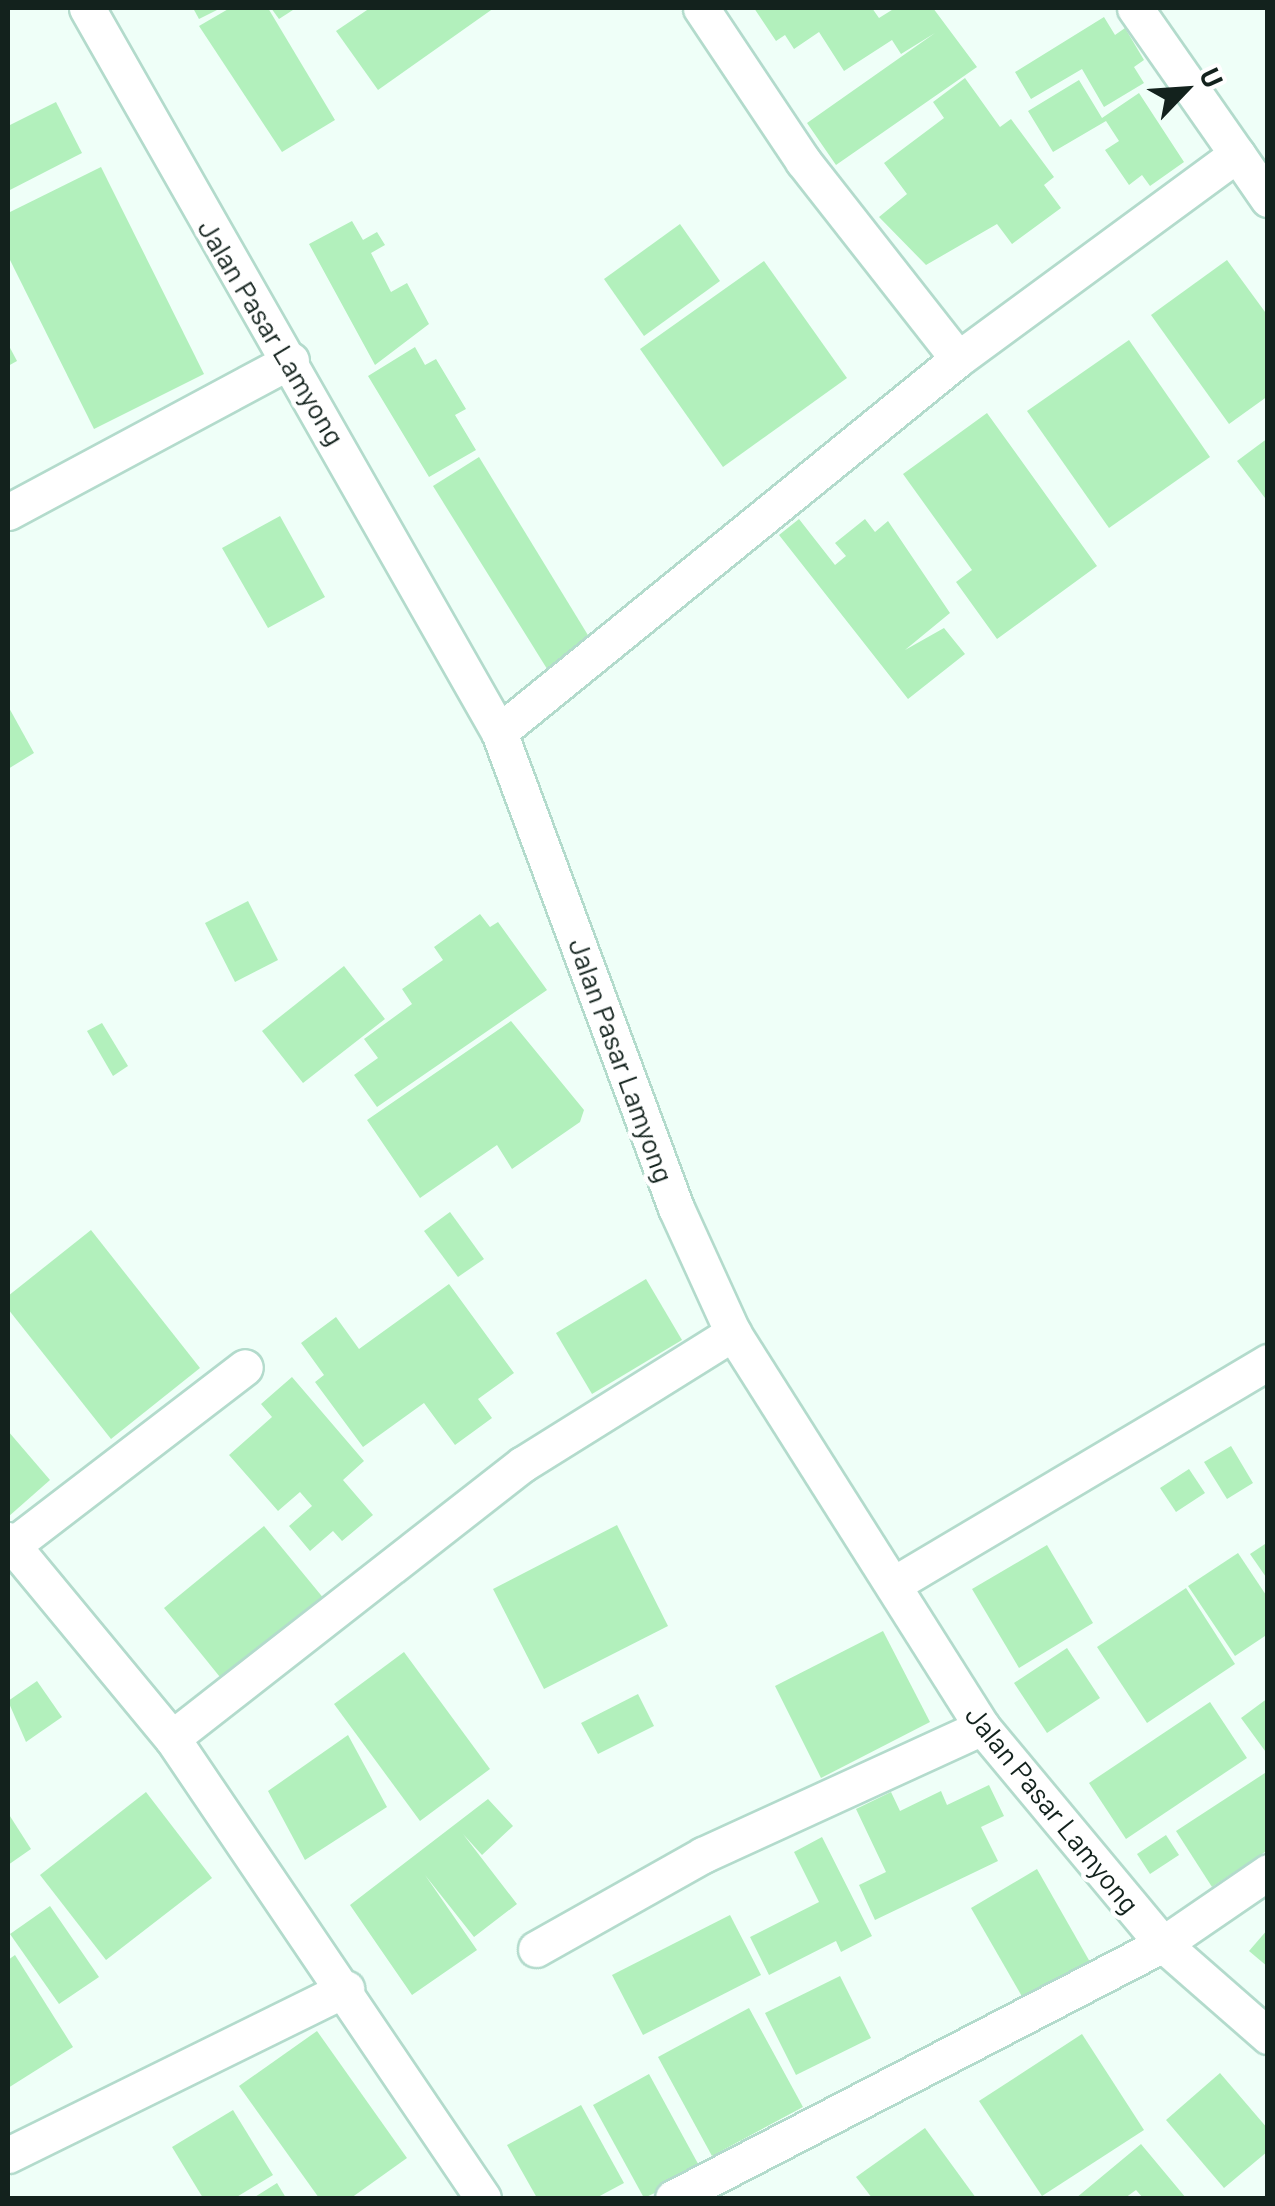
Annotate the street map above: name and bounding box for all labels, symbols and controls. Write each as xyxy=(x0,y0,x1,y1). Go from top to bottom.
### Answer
north arrow xyxy=(1135,40,1235,140)
text: U xyxy=(1193,62,1231,92)
street label: Jalan Pasar Lamyong xyxy=(191,213,353,451)
street label: Jalan Pasar Lamyong xyxy=(562,933,682,1187)
street label: Jalan Pasar Lamyong xyxy=(959,1699,1147,1919)

